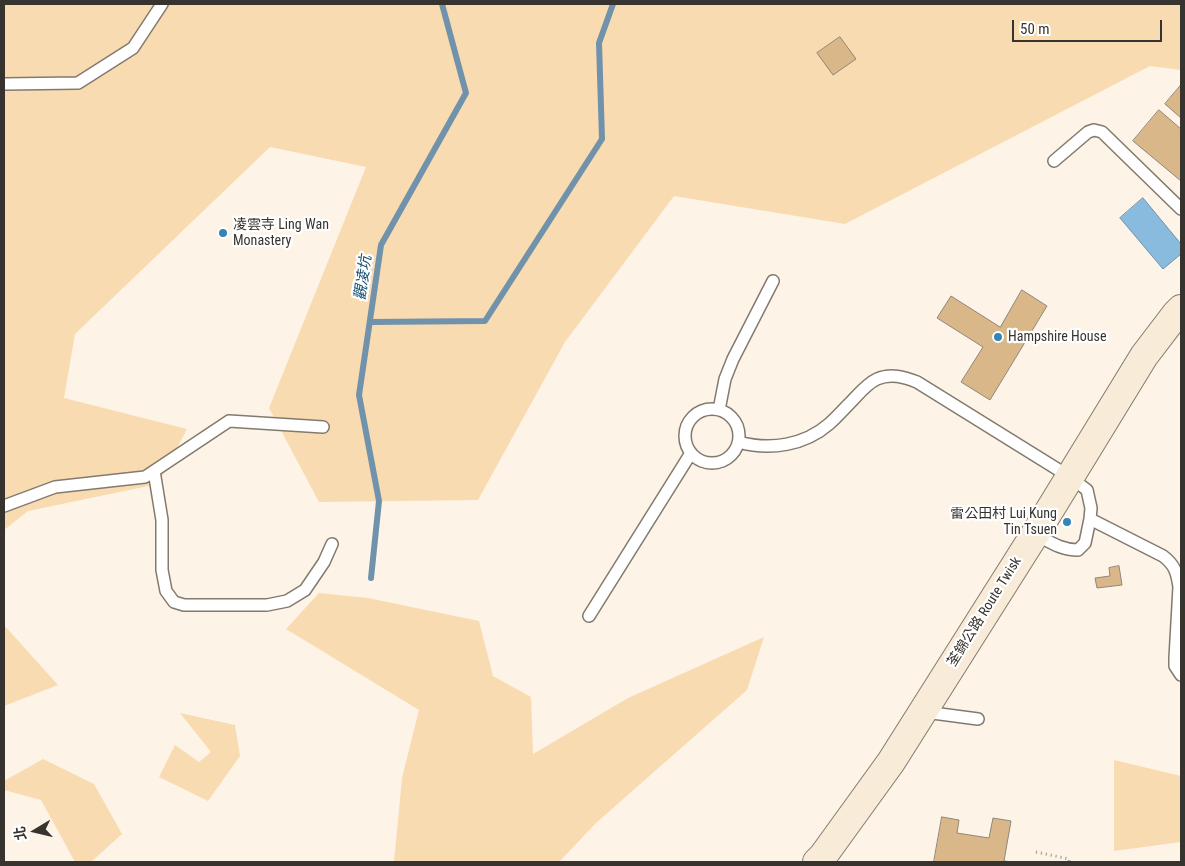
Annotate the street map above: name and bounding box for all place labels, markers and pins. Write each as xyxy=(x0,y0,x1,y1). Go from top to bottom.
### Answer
place label: 凌雲寺 Ling Wan Monastery xyxy=(233,217,329,250)
marker: 凌雲寺 Ling Wan Monastery xyxy=(217,227,229,239)
place label: Hampshire House xyxy=(1008,329,1107,345)
marker: Hampshire House xyxy=(992,331,1004,343)
place label: 雷公田村 Lui Kung Tin Tsuen xyxy=(950,506,1057,538)
marker: 雷公田村 Lui Kung Tin Tsuen xyxy=(1061,516,1073,528)

